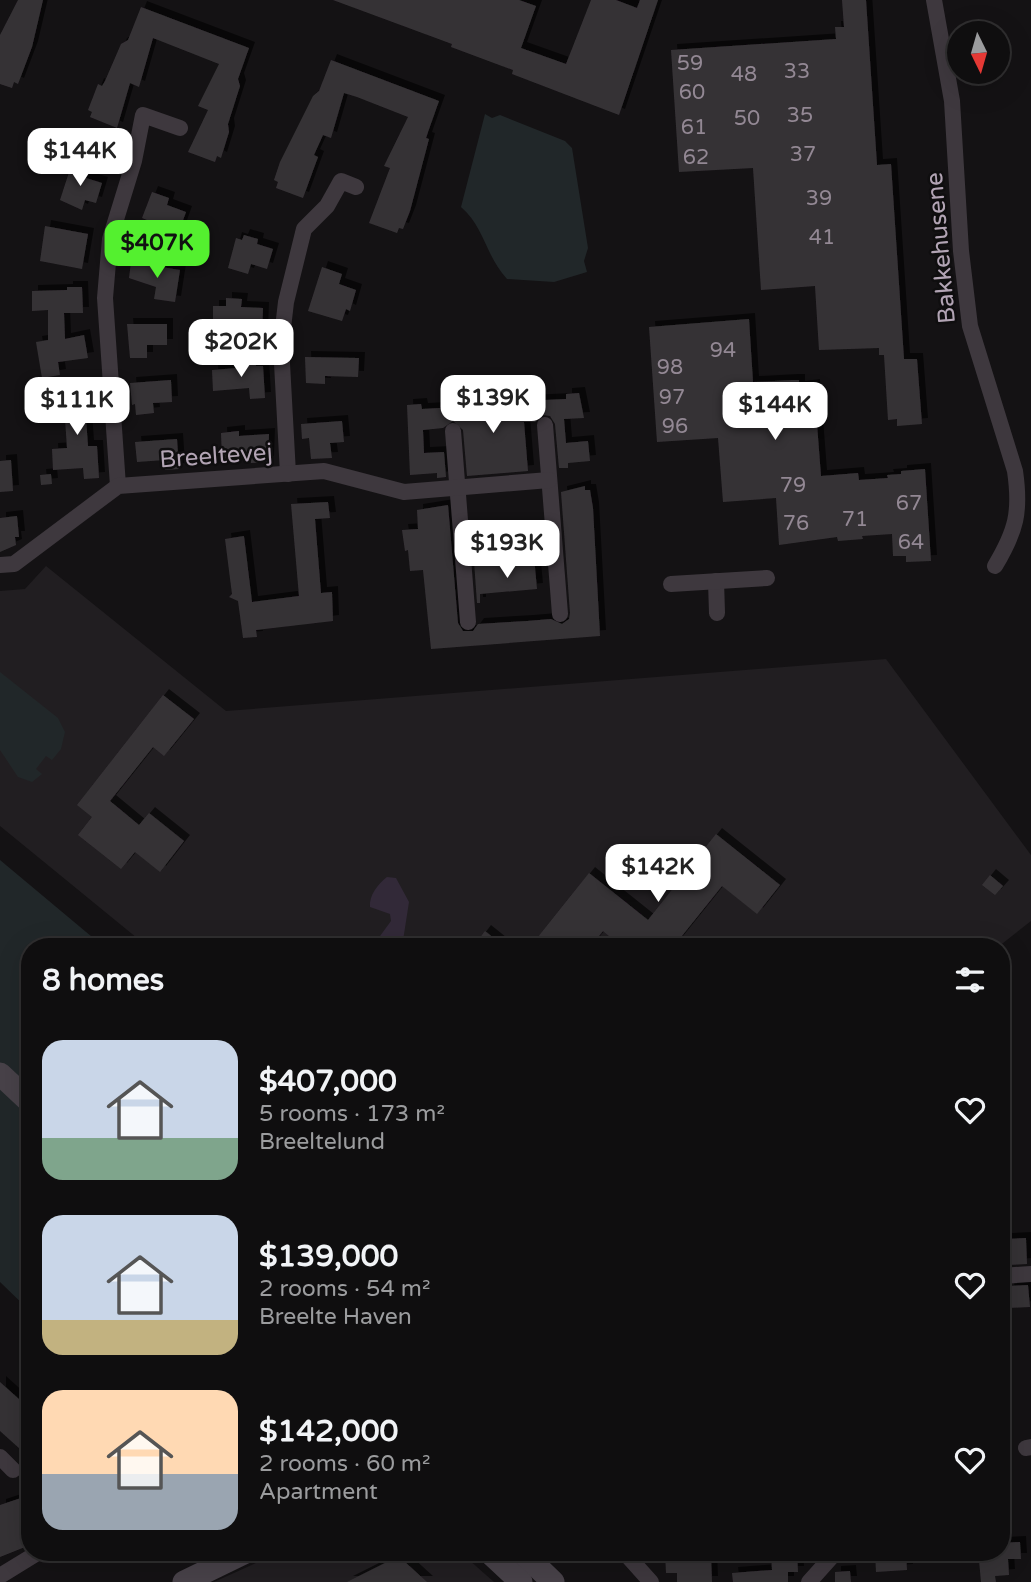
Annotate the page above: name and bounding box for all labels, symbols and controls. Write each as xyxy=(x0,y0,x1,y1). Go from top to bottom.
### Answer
north arrow xyxy=(947,21,1010,84)
map controls xyxy=(947,21,1010,84)
house number: 59 xyxy=(677,51,703,76)
house number: 33 xyxy=(784,59,810,84)
house number: 48 xyxy=(731,62,757,87)
house number: 60 xyxy=(679,80,705,105)
house number: 35 xyxy=(787,103,813,128)
house number: 50 xyxy=(734,106,760,131)
house number: 61 xyxy=(681,115,707,140)
pin: $144K xyxy=(31,128,129,188)
text: $144K xyxy=(44,137,116,165)
house number: 37 xyxy=(790,142,816,167)
house number: 62 xyxy=(683,145,709,170)
street label: Bakkehusene xyxy=(920,171,962,325)
house number: 39 xyxy=(806,186,832,211)
pin: $407K xyxy=(108,220,206,280)
house number: 41 xyxy=(809,225,835,250)
text: $407K xyxy=(121,229,193,257)
pin: $202K xyxy=(192,320,290,379)
text: $202K xyxy=(205,328,277,356)
house number: 94 xyxy=(710,338,736,363)
house number: 98 xyxy=(657,355,683,380)
pin: $139K xyxy=(444,376,542,435)
pin: $111K xyxy=(28,378,126,437)
pin: $144K xyxy=(726,382,824,442)
text: $139K xyxy=(457,384,529,412)
house number: 97 xyxy=(659,385,685,410)
text: $111K xyxy=(41,386,113,414)
text: $144K xyxy=(739,391,811,419)
house number: 96 xyxy=(662,414,688,439)
street label: Breeltevej xyxy=(159,438,273,474)
house number: 79 xyxy=(780,473,806,498)
house number: 67 xyxy=(896,491,922,516)
house number: 71 xyxy=(842,507,868,532)
house number: 76 xyxy=(783,511,809,536)
pin: $193K xyxy=(458,520,556,580)
text: $193K xyxy=(471,529,543,557)
house number: 64 xyxy=(898,530,924,555)
pin: $142K xyxy=(609,844,707,904)
text: $142K xyxy=(622,853,694,881)
icon: filters xyxy=(951,961,989,999)
text: 8 homes xyxy=(42,962,164,999)
text: $407,000 xyxy=(259,1063,397,1100)
icon: home xyxy=(98,1068,182,1152)
icon: heart xyxy=(951,1091,989,1129)
text: 5 rooms · 173 m² xyxy=(259,1100,445,1128)
text: Breeltelund xyxy=(259,1128,385,1156)
text: $139,000 xyxy=(259,1238,398,1275)
icon: home xyxy=(98,1243,182,1327)
icon: heart xyxy=(951,1266,989,1304)
text: 2 rooms · 54 m² xyxy=(259,1275,430,1303)
text: Breelte Haven xyxy=(259,1303,412,1331)
text: $142,000 xyxy=(259,1413,398,1450)
icon: home xyxy=(98,1418,182,1502)
icon: heart xyxy=(951,1441,989,1479)
text: 2 rooms · 60 m² xyxy=(259,1450,430,1478)
text: Apartment xyxy=(259,1478,378,1506)

